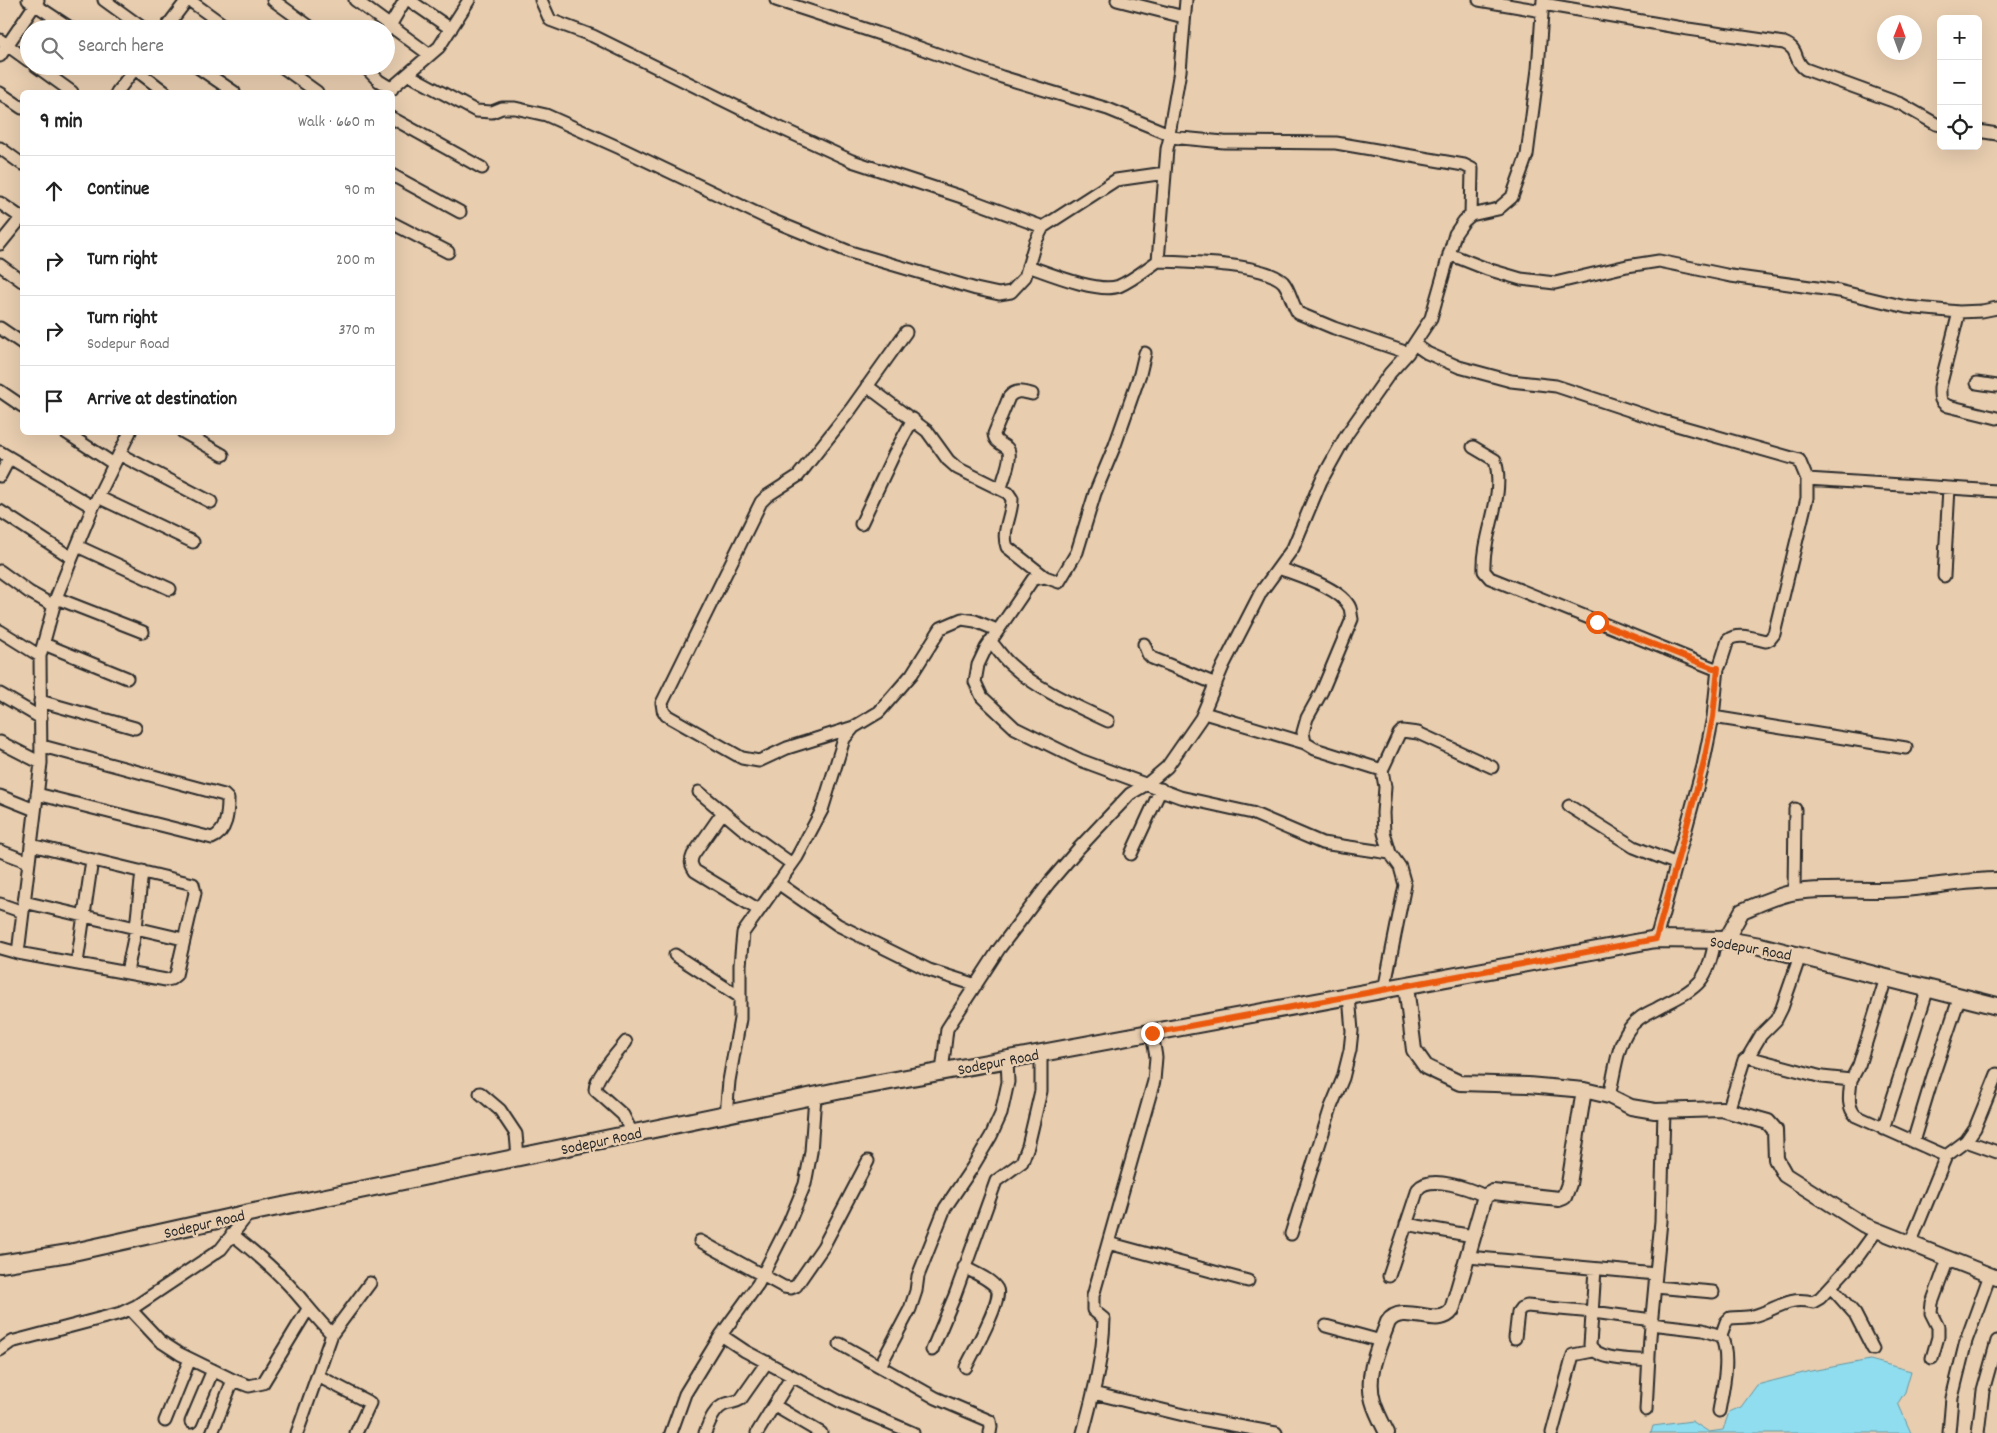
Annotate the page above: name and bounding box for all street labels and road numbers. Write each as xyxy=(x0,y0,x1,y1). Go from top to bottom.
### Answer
street label: Sodepur Road xyxy=(1708,931,1793,968)
street label: Sodepur Road xyxy=(956,1044,1041,1083)
street label: Sodepur Road xyxy=(559,1123,644,1162)
street label: Sodepur Road xyxy=(162,1205,247,1246)

